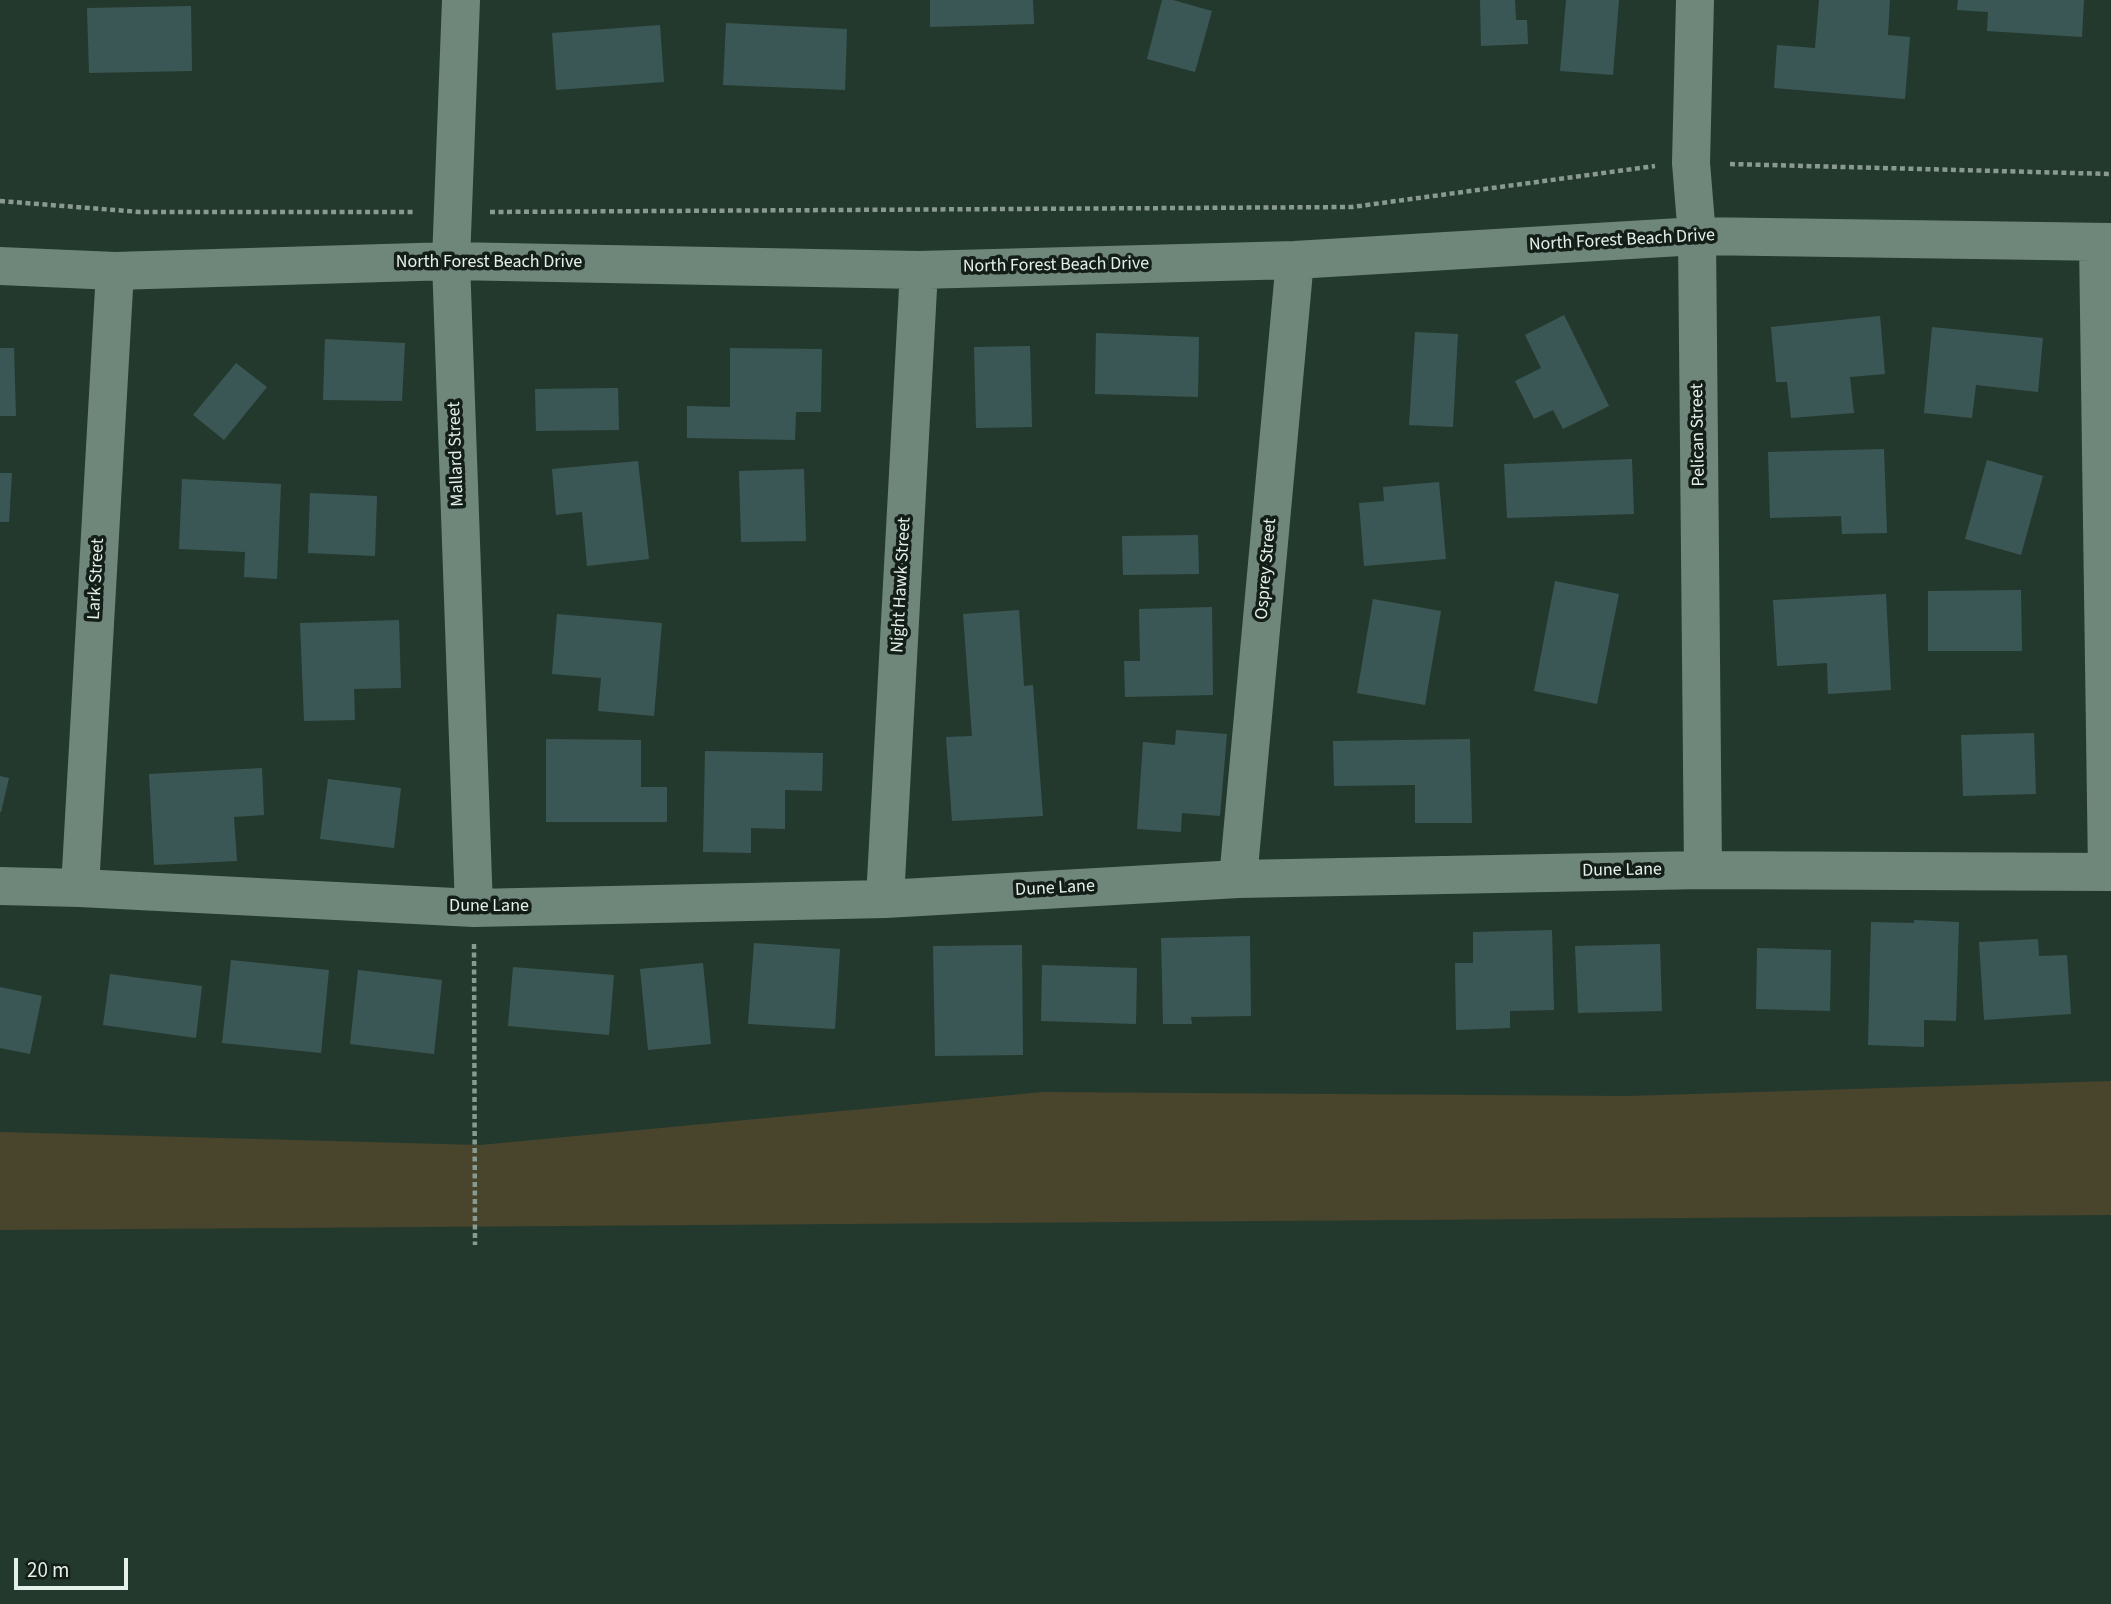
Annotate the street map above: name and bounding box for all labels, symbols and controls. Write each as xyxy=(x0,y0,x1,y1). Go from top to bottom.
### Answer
street label: North Forest Beach Drive xyxy=(1528,225,1716,257)
street label: North Forest Beach Drive xyxy=(396,252,582,274)
street label: North Forest Beach Drive xyxy=(963,254,1149,278)
street label: Pelican Street xyxy=(1687,383,1711,487)
street label: Mallard Street xyxy=(444,401,470,507)
street label: Night Hawk Street xyxy=(888,517,916,653)
street label: Osprey Street xyxy=(1252,517,1282,621)
street label: Lark Street xyxy=(84,538,110,620)
street label: Dune Lane xyxy=(1582,860,1662,882)
street label: Dune Lane xyxy=(1015,876,1095,902)
street label: Dune Lane xyxy=(449,896,529,918)
scale bar xyxy=(18,1544,131,1588)
text: 20 m xyxy=(27,1555,69,1585)

